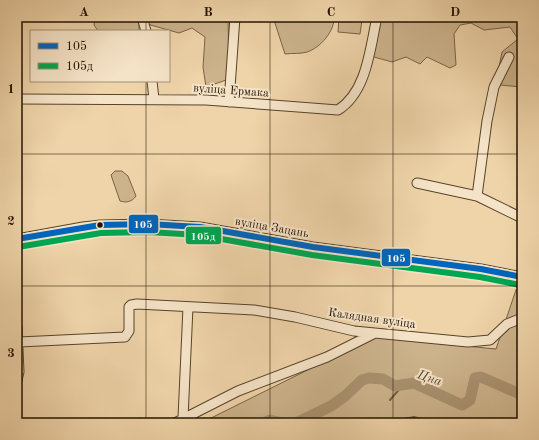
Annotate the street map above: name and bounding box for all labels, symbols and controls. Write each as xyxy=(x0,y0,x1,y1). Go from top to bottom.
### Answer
text: A xyxy=(79,6,89,19)
text: B xyxy=(203,6,213,19)
text: C xyxy=(327,6,335,19)
text: D xyxy=(450,6,460,19)
legend xyxy=(30,30,170,82)
text: 105 xyxy=(66,40,87,53)
text: 105д xyxy=(66,60,93,73)
street label: вуліца Ермака xyxy=(193,81,269,100)
text: 1 xyxy=(7,83,15,96)
line badge: 105 xyxy=(128,214,159,234)
text: 2 xyxy=(7,215,15,228)
street label: вуліца Зацань xyxy=(234,215,310,240)
unlabelled marker xyxy=(95,220,105,230)
text: 105 xyxy=(133,220,153,231)
line badge: 105д xyxy=(185,226,222,245)
text: 105д xyxy=(191,232,216,243)
line badge: 105 xyxy=(381,248,411,267)
text: 105 xyxy=(386,254,406,265)
street label: Калядная вуліца xyxy=(327,306,417,331)
text: 3 xyxy=(7,347,15,360)
water label: Цна xyxy=(415,368,443,389)

